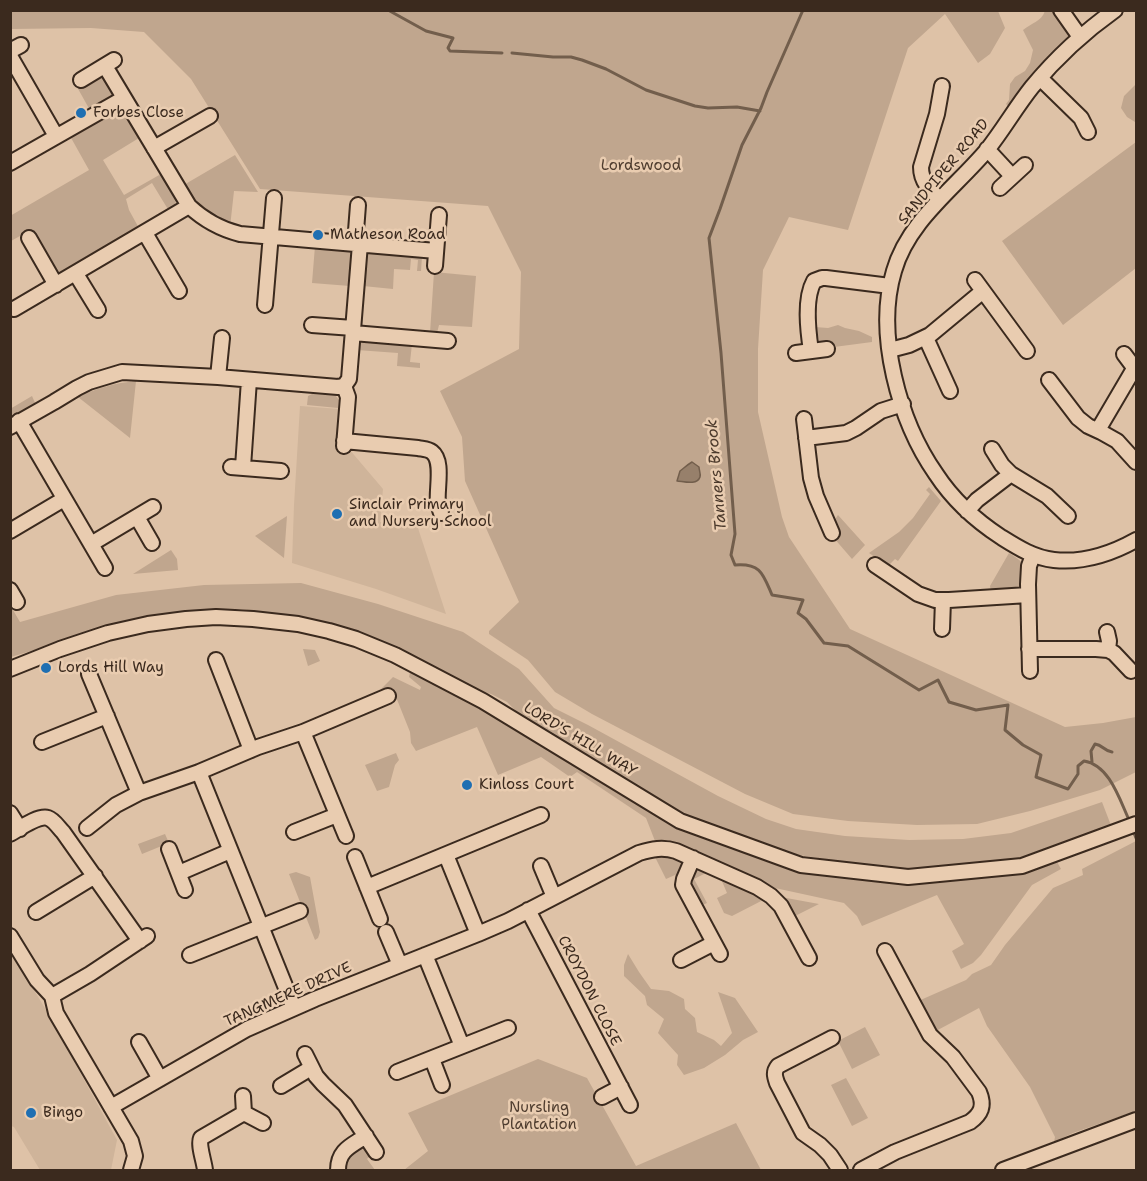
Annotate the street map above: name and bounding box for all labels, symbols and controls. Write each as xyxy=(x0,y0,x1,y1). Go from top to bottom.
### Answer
place label: Forbes Close xyxy=(93,104,184,122)
marker: Forbes Close xyxy=(74,106,88,120)
street label: SANDPIPER ROAD xyxy=(895,116,993,228)
park label: Lordswood xyxy=(601,157,681,175)
place label: Matheson Road xyxy=(330,226,445,244)
marker: Matheson Road xyxy=(311,228,325,242)
water label: Tanners Brook xyxy=(703,418,731,532)
place label: Sinclair Primary and Nursery School xyxy=(349,496,491,531)
marker: Sinclair Primary and Nursery School xyxy=(330,507,344,521)
place label: Lords Hill Way xyxy=(58,659,164,677)
marker: Lords Hill Way xyxy=(39,661,53,675)
street label: LORD'S HILL WAY xyxy=(520,699,640,781)
place label: Kinloss Court xyxy=(479,776,574,794)
marker: Kinloss Court xyxy=(460,778,474,792)
street label: CROYDON CLOSE xyxy=(553,933,625,1049)
street label: TANGMERE DRIVE xyxy=(221,959,355,1031)
park label: Nursling Plantation xyxy=(501,1099,577,1134)
place label: Bingo xyxy=(43,1104,83,1122)
marker: Bingo xyxy=(24,1106,38,1120)

